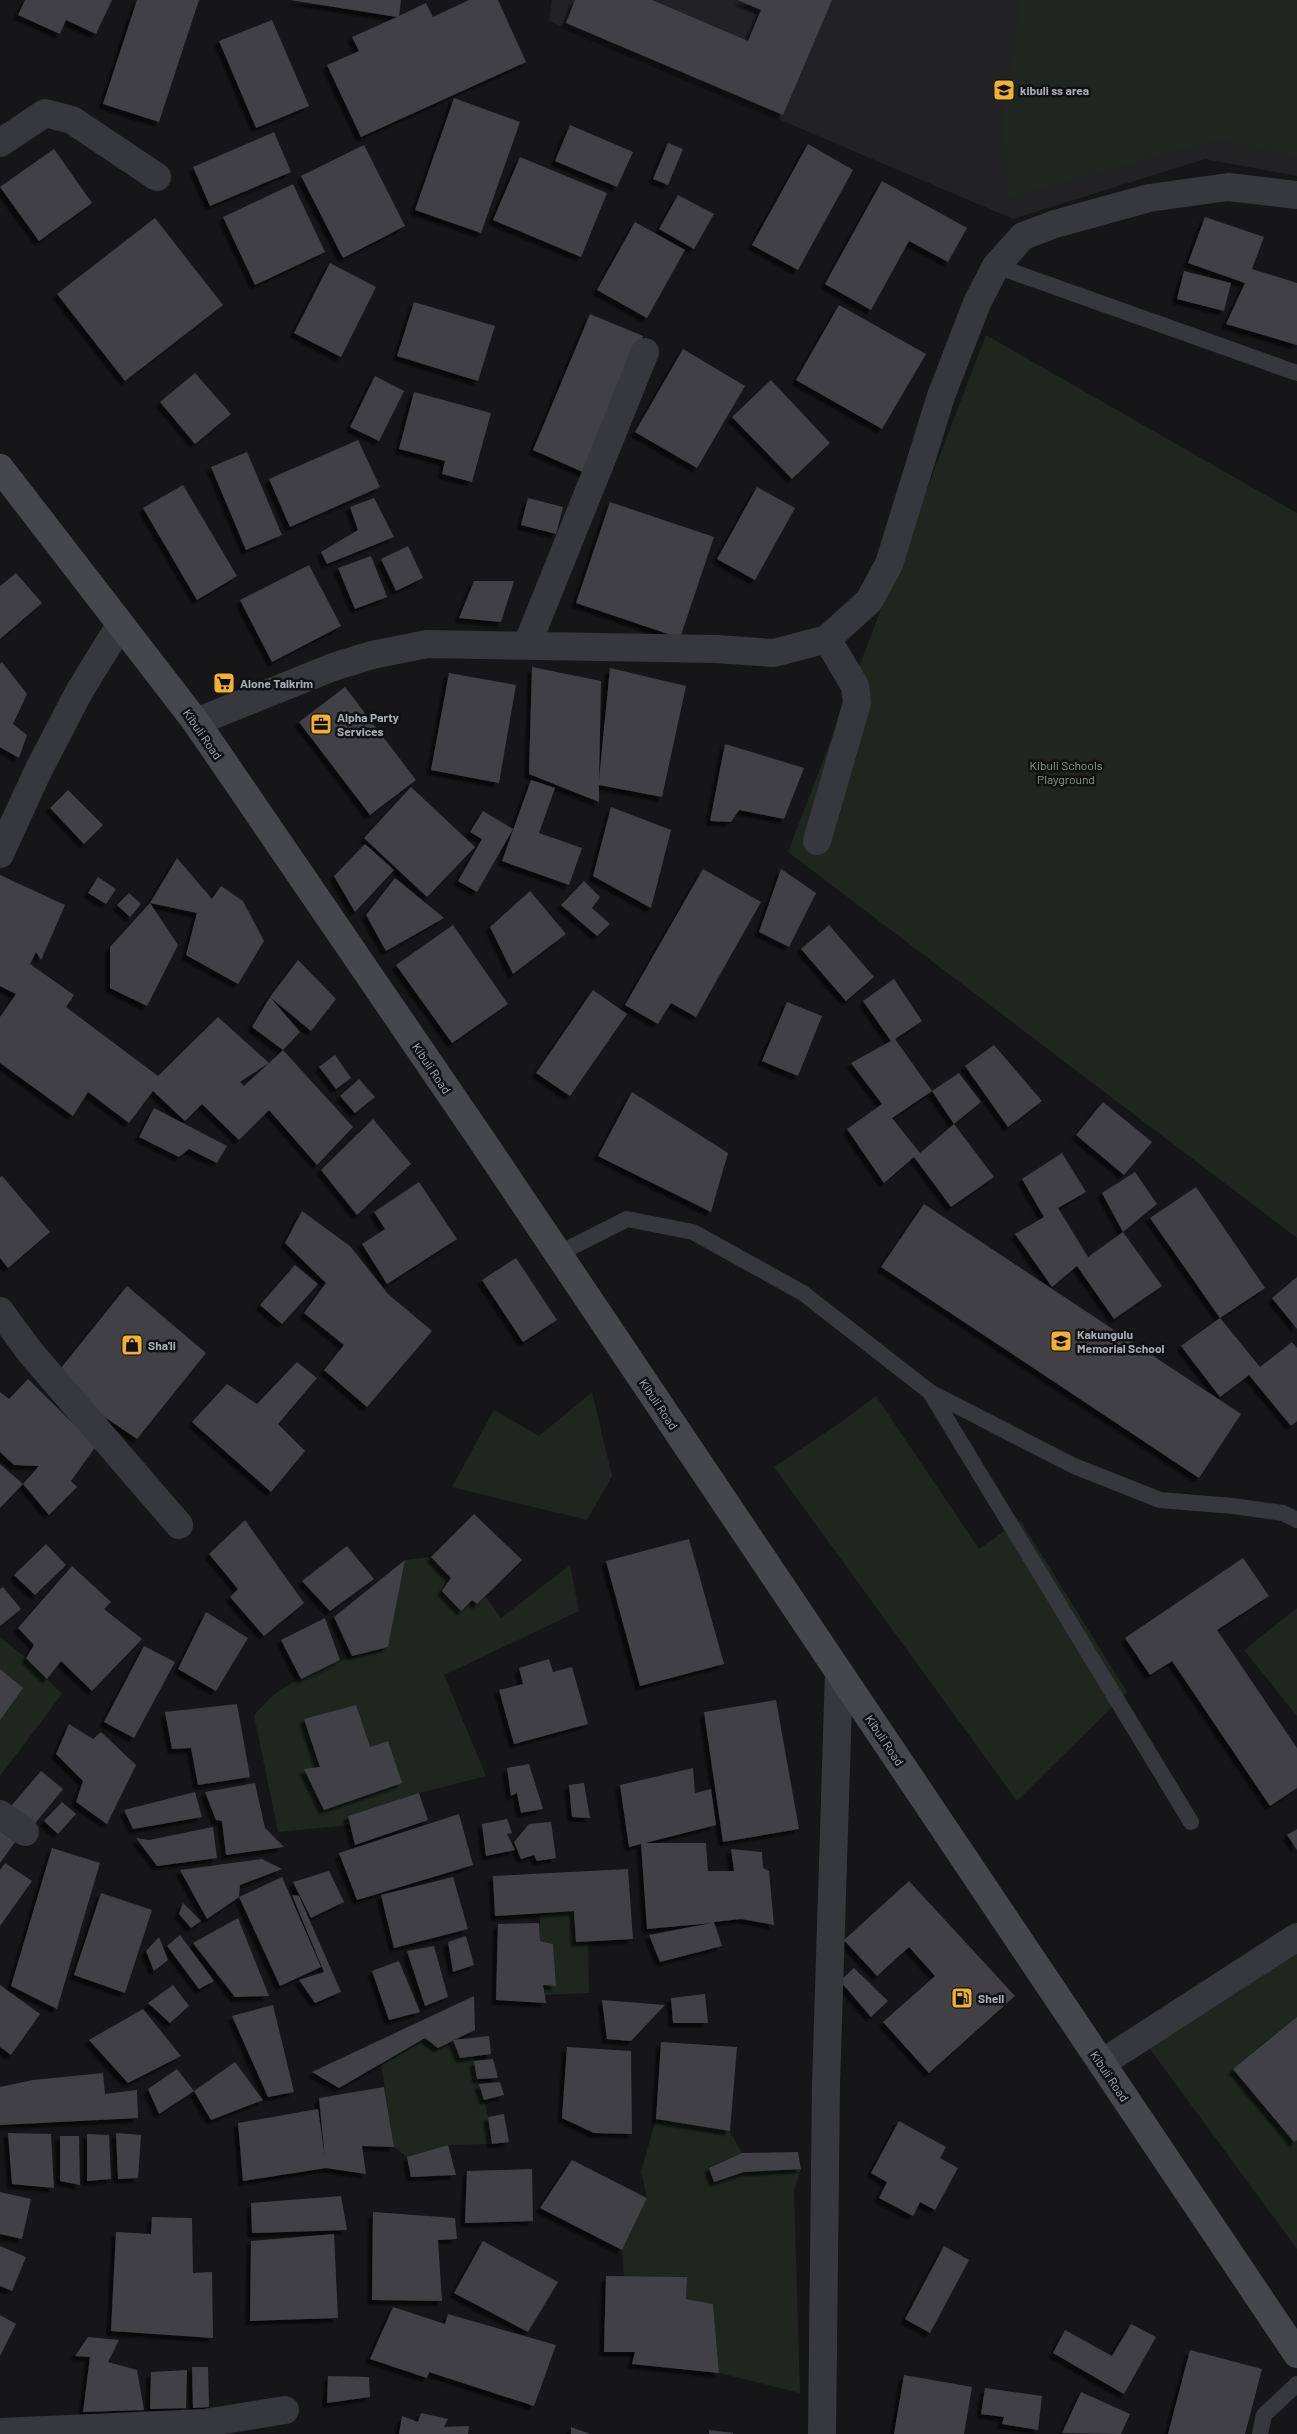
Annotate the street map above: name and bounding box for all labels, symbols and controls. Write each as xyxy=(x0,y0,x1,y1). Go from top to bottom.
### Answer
school or university icon: kibuli ss area xyxy=(992,78,1016,102)
place label: kibuli ss area xyxy=(1020,83,1089,97)
supermarket icon: Alone Talkrim xyxy=(212,671,236,695)
place label: Alone Talkrim xyxy=(240,676,313,690)
street label: Kibuli Road xyxy=(181,706,225,762)
place label: Alpha Party Services xyxy=(337,710,399,738)
office icon: Alpha Party Services xyxy=(309,712,333,736)
park label: Kibuli Schools Playground xyxy=(1030,758,1103,786)
street label: Kibuli Road xyxy=(410,1040,454,1096)
place label: Kakungulu Memorial School xyxy=(1077,1327,1165,1355)
school or university icon: Kakungulu Memorial School xyxy=(1049,1329,1073,1353)
shop icon: Sha'li xyxy=(120,1333,144,1357)
place label: Sha'li xyxy=(148,1338,176,1352)
street label: Kibuli Road xyxy=(637,1376,681,1432)
street label: Kibuli Road xyxy=(863,1712,907,1768)
fuel station icon: Shell xyxy=(950,1986,974,2010)
place label: Shell xyxy=(978,1991,1004,2005)
street label: Kibuli Road xyxy=(1088,2048,1132,2104)

